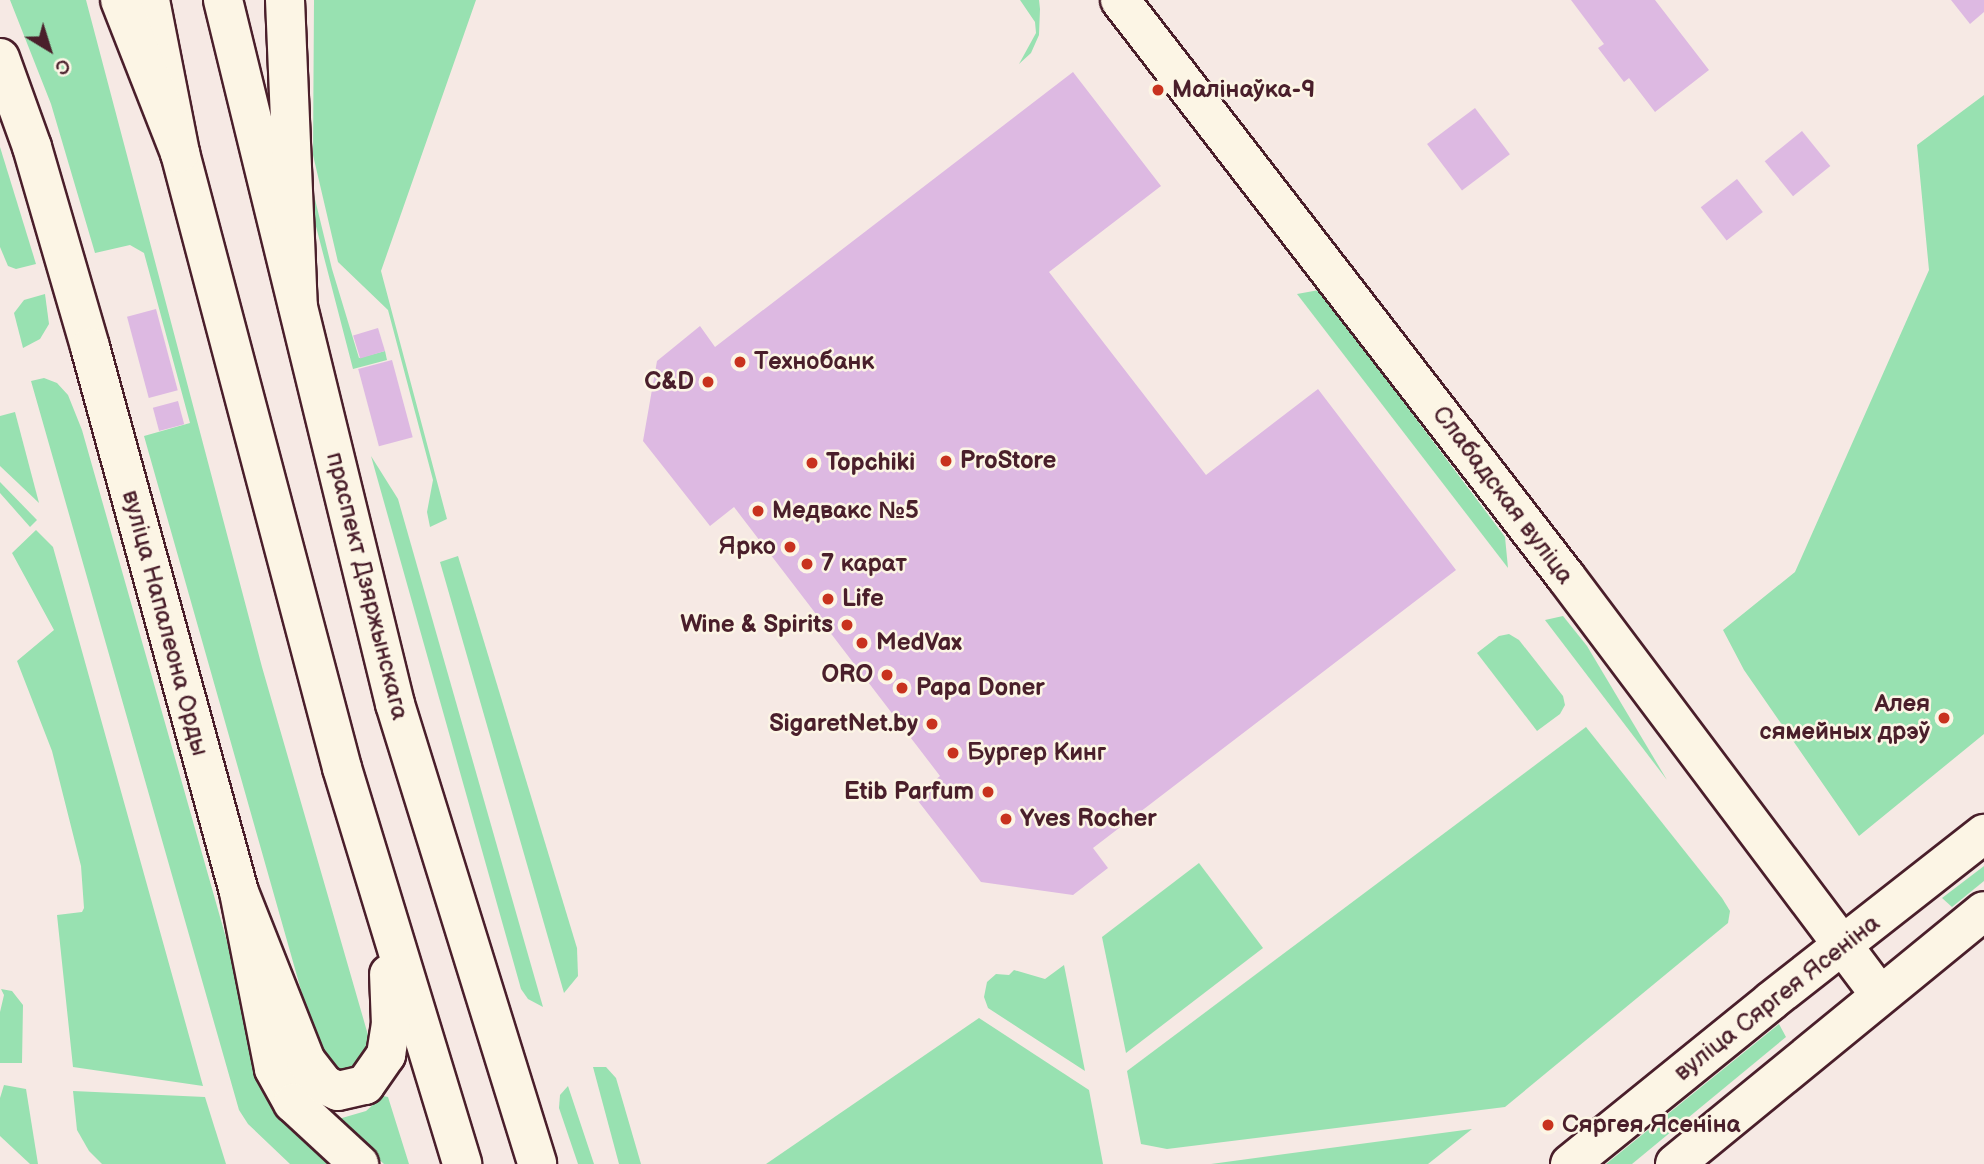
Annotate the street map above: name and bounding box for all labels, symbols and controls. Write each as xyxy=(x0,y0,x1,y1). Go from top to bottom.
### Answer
north arrow xyxy=(14,14,84,84)
text: С xyxy=(50,53,75,79)
place label: Малінаўка-9 xyxy=(1172,76,1315,104)
marker: Малінаўка-9 xyxy=(1150,82,1166,98)
place label: Технобанк xyxy=(754,348,874,376)
marker: Технобанк xyxy=(732,354,748,370)
place label: C&D xyxy=(644,368,694,396)
marker: C&D xyxy=(700,374,716,390)
street label: Слабадская вуліца xyxy=(1427,400,1579,590)
place label: ProStore xyxy=(960,447,1056,475)
street label: праспект Дзяржынскага xyxy=(320,449,414,723)
place label: Topchiki xyxy=(826,449,915,477)
marker: ProStore xyxy=(938,453,954,469)
marker: Topchiki xyxy=(804,455,820,471)
street label: вуліца Напалеона Орды xyxy=(116,487,214,759)
place label: Медвакс №5 xyxy=(772,497,919,525)
marker: Медвакс №5 xyxy=(750,503,766,519)
place label: Ярко xyxy=(719,533,776,561)
marker: Ярко xyxy=(782,539,798,555)
place label: 7 карат xyxy=(821,550,907,578)
marker: 7 карат xyxy=(799,556,815,572)
place label: Life xyxy=(842,585,884,613)
marker: Life xyxy=(820,591,836,607)
place label: Wine & Spirits xyxy=(680,611,833,639)
marker: Wine & Spirits xyxy=(839,617,855,633)
place label: MedVax xyxy=(876,629,962,657)
marker: MedVax xyxy=(854,635,870,651)
place label: ORO xyxy=(821,661,873,689)
marker: ORO xyxy=(879,667,895,683)
place label: Papa Doner xyxy=(916,674,1045,702)
marker: Papa Doner xyxy=(894,680,910,696)
place label: Алея сямейных дрэў xyxy=(1760,690,1930,746)
place label: SigaretNet.by xyxy=(769,710,918,738)
marker: Алея сямейных дрэў xyxy=(1936,710,1952,726)
marker: SigaretNet.by xyxy=(924,716,940,732)
place label: Бургер Кинг xyxy=(967,739,1106,767)
marker: Бургер Кинг xyxy=(945,745,961,761)
place label: Etib Parfum xyxy=(844,778,974,806)
marker: Etib Parfum xyxy=(980,784,996,800)
place label: Yves Rocher xyxy=(1020,805,1157,833)
marker: Yves Rocher xyxy=(998,811,1014,827)
street label: вуліца Сяргея Ясеніна xyxy=(1669,909,1885,1087)
place label: Сяргея Ясеніна xyxy=(1562,1111,1740,1139)
marker: Сяргея Ясеніна xyxy=(1540,1117,1556,1133)

